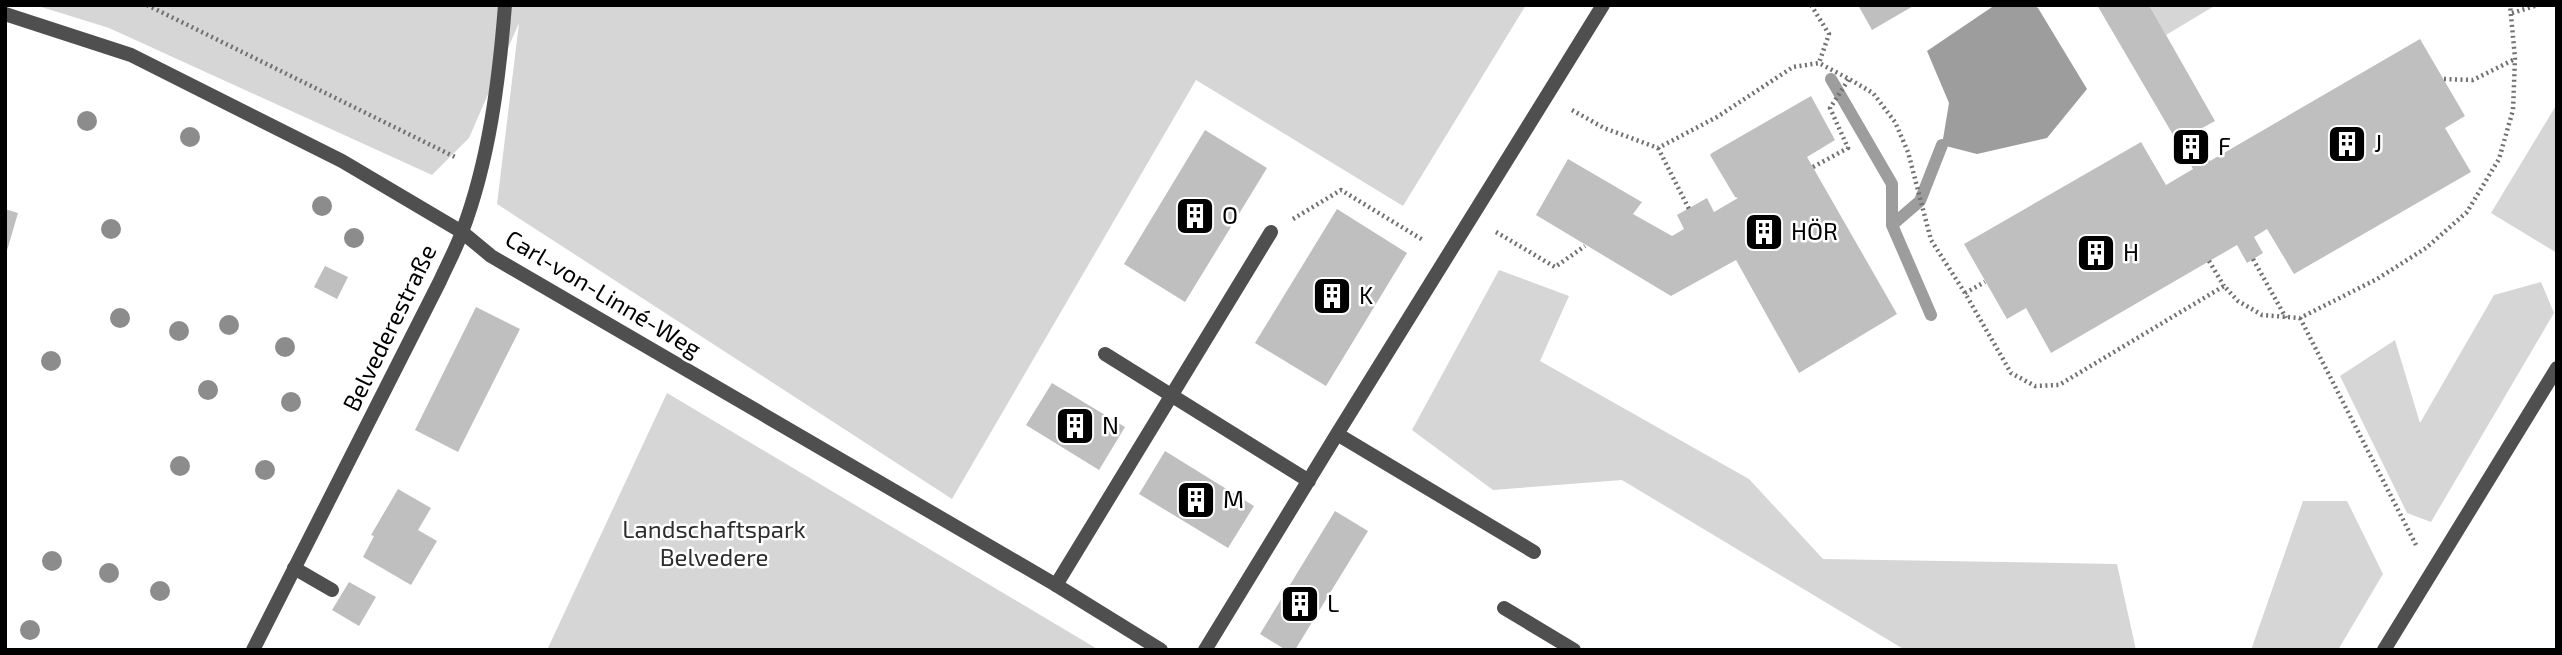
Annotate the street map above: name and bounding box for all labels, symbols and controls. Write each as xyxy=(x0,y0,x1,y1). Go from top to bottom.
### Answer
building icon: J xyxy=(2326,123,2368,165)
building icon: F xyxy=(2170,126,2212,168)
place label: J xyxy=(2374,128,2382,157)
place label: F xyxy=(2218,131,2231,160)
building icon: O xyxy=(1174,195,1216,237)
place label: O xyxy=(1222,200,1238,229)
building icon: HÖR xyxy=(1743,211,1785,253)
place label: HÖR xyxy=(1791,216,1838,245)
street label: Carl-von-Linné-Weg xyxy=(501,223,707,363)
building icon: H xyxy=(2075,232,2117,274)
place label: H xyxy=(2123,237,2139,266)
street label: Belvederestraße xyxy=(336,239,442,415)
building icon: K xyxy=(1311,275,1353,317)
place label: K xyxy=(1359,280,1373,309)
building icon: N xyxy=(1054,405,1096,447)
place label: N xyxy=(1102,410,1119,439)
building icon: M xyxy=(1175,479,1217,521)
place label: M xyxy=(1223,484,1244,513)
park label: Landschaftspark Belvedere xyxy=(622,514,806,571)
building icon: L xyxy=(1279,583,1321,625)
place label: L xyxy=(1327,588,1339,617)

